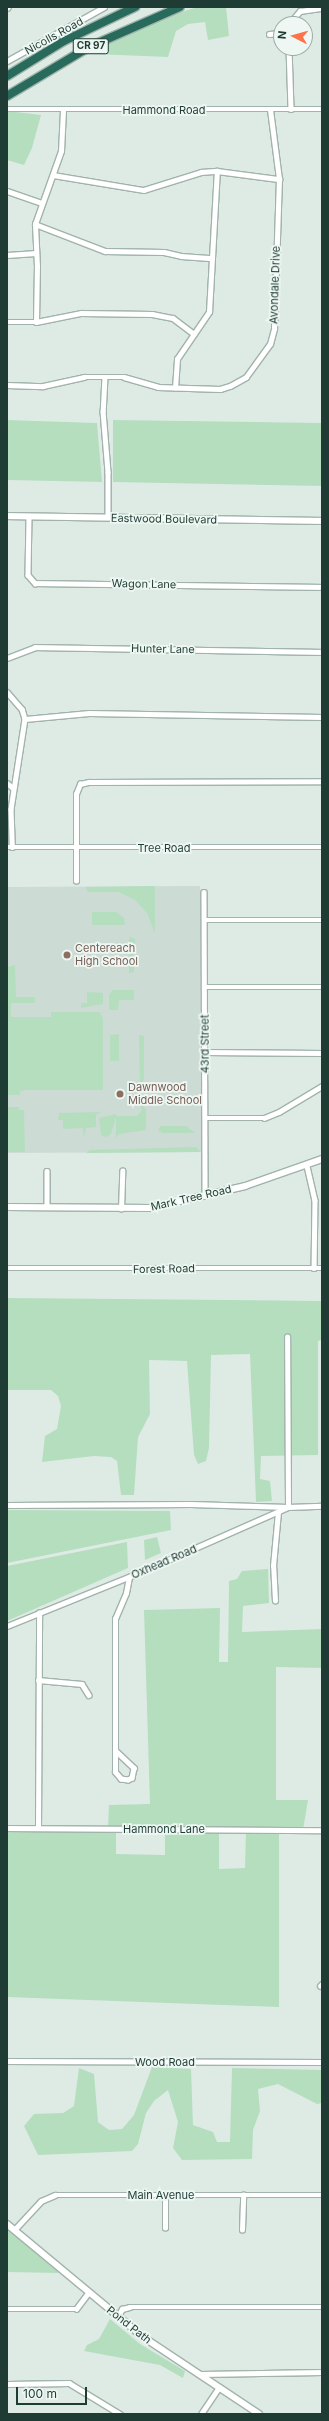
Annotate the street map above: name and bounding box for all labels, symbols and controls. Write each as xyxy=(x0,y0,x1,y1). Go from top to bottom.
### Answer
street label: Nicolls Road xyxy=(23,15,85,57)
north arrow xyxy=(273,16,313,56)
text: N xyxy=(275,30,289,40)
road number: CR 97 xyxy=(72,38,110,54)
street label: Hammond Road xyxy=(122,103,206,117)
street label: Avondale Drive xyxy=(267,246,283,324)
street label: Eastwood Boulevard xyxy=(111,511,217,527)
street label: Wagon Lane xyxy=(112,577,176,591)
street label: Hunter Lane xyxy=(131,642,195,656)
street label: Tree Road xyxy=(138,841,190,855)
place label: Centereach High School xyxy=(75,942,138,968)
marker: Centereach High School xyxy=(62,950,72,960)
street label: 43rd Street xyxy=(198,1015,212,1073)
place label: Dawnwood Middle School xyxy=(128,1081,202,1107)
marker: Dawnwood Middle School xyxy=(115,1089,125,1099)
street label: Mark Tree Road xyxy=(149,1182,233,1214)
street label: Forest Road xyxy=(133,1262,195,1276)
street label: Oxhead Road xyxy=(129,1542,199,1582)
street label: Hammond Lane xyxy=(123,1822,205,1836)
street label: Wood Road xyxy=(135,2055,195,2069)
street label: Main Avenue xyxy=(127,2188,195,2202)
street label: Pond Path xyxy=(104,2303,154,2347)
scale bar xyxy=(18,2379,89,2405)
text: 100 m xyxy=(23,2386,57,2401)

